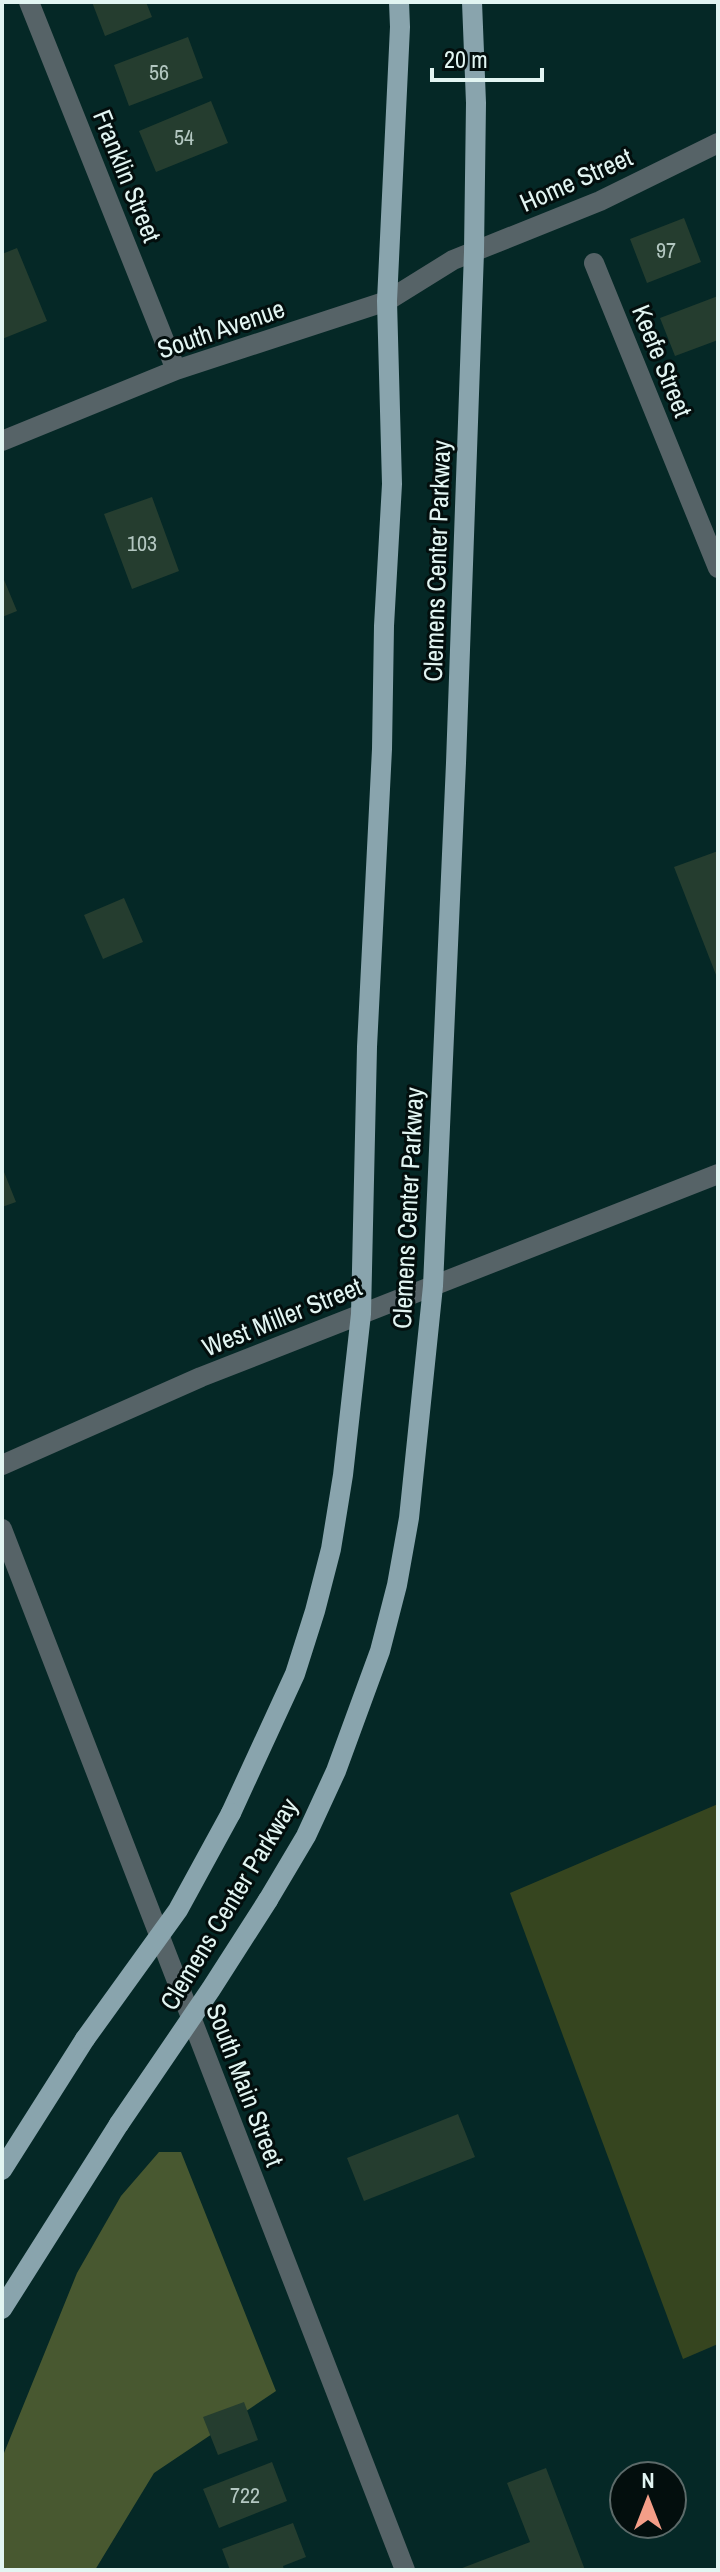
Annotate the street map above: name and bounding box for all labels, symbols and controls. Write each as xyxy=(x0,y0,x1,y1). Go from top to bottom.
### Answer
scale bar xyxy=(432,32,542,82)
text: 20 m xyxy=(444,43,488,75)
house number: 56 xyxy=(149,57,169,87)
street label: Franklin Street xyxy=(85,104,170,247)
house number: 54 xyxy=(174,122,194,152)
street label: Home Street xyxy=(514,139,638,220)
house number: 97 xyxy=(656,235,676,265)
street label: South Avenue xyxy=(153,290,289,367)
street label: Keefe Street xyxy=(624,299,701,422)
street label: Clemens Center Parkway xyxy=(415,439,458,682)
house number: 103 xyxy=(127,528,157,558)
street label: Clemens Center Parkway xyxy=(384,1086,431,1330)
street label: West Miller Street xyxy=(197,1269,367,1364)
street label: Clemens Center Parkway xyxy=(151,1791,306,2016)
street label: South Main Street xyxy=(198,1998,293,2171)
north arrow xyxy=(608,2460,688,2540)
text: N xyxy=(641,2465,655,2495)
house number: 722 xyxy=(230,2480,260,2510)

